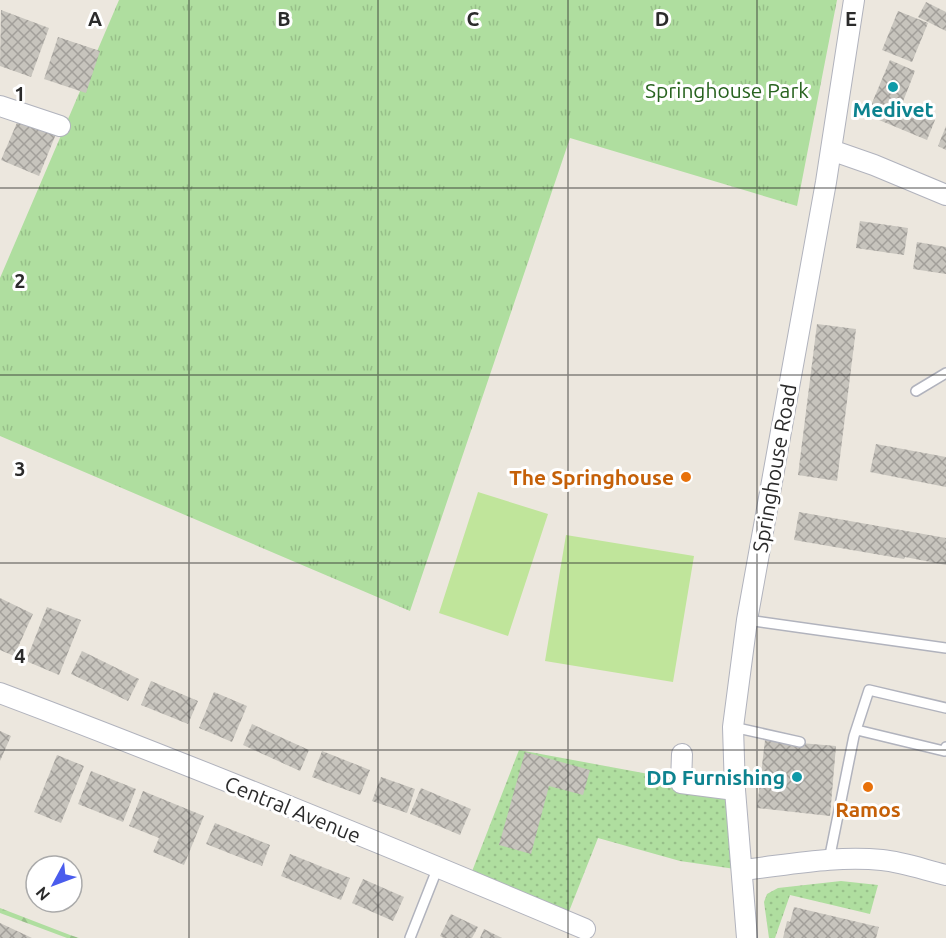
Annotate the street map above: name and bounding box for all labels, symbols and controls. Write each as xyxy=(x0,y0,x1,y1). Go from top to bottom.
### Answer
text: A xyxy=(88,7,102,30)
text: B xyxy=(277,7,291,30)
text: C xyxy=(467,7,480,30)
text: D xyxy=(655,7,669,30)
text: E xyxy=(845,7,857,30)
park label: Springhouse Park xyxy=(645,78,809,102)
marker: Medivet xyxy=(886,80,900,94)
text: 1 xyxy=(14,82,26,105)
place label: Medivet xyxy=(852,97,934,121)
text: 2 xyxy=(14,269,26,292)
street label: Springhouse Road xyxy=(747,382,801,554)
text: 3 xyxy=(14,457,26,480)
place label: The Springhouse xyxy=(509,465,674,489)
marker: The Springhouse xyxy=(679,470,693,484)
text: 4 xyxy=(14,644,26,667)
place label: DD Furnishing xyxy=(646,765,785,789)
marker: DD Furnishing xyxy=(790,770,804,784)
street label: Central Avenue xyxy=(222,771,364,847)
marker: Ramos xyxy=(861,780,875,794)
place label: Ramos xyxy=(835,797,901,821)
north arrow xyxy=(24,854,84,914)
text: N xyxy=(32,883,53,904)

